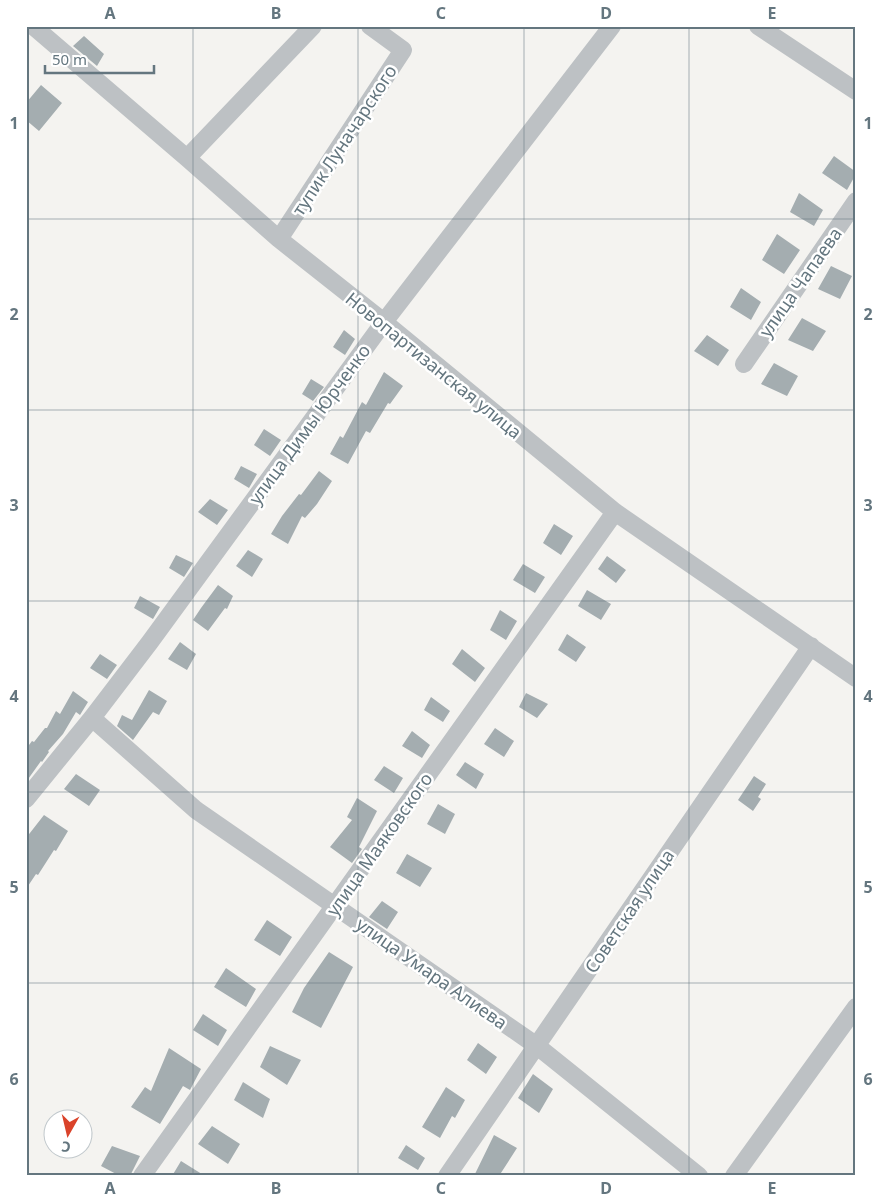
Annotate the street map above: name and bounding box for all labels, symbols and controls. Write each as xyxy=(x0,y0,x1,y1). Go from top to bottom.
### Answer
text: A xyxy=(104,2,116,24)
text: B xyxy=(271,2,281,24)
text: C xyxy=(436,2,446,24)
text: D xyxy=(600,2,612,24)
text: E xyxy=(768,2,777,24)
scale bar xyxy=(45,42,154,74)
text: 50 m xyxy=(52,49,87,69)
street label: тупик Луначарского xyxy=(286,60,402,220)
text: 1 xyxy=(9,112,19,134)
text: 1 xyxy=(863,112,873,134)
street label: улица Чапаева xyxy=(753,222,847,342)
street label: Новопартизанская улица xyxy=(341,286,527,444)
text: 2 xyxy=(9,303,19,325)
text: 2 xyxy=(863,303,873,325)
street label: улица Димы Юрченко xyxy=(243,339,375,509)
text: 3 xyxy=(9,494,19,516)
text: 3 xyxy=(863,494,873,516)
text: 4 xyxy=(9,685,19,707)
text: 4 xyxy=(863,685,873,707)
street label: улица Маяковского xyxy=(321,768,437,920)
street label: Советская улица xyxy=(579,844,679,978)
text: 5 xyxy=(9,876,19,898)
text: 5 xyxy=(863,876,873,898)
street label: улица Умара Алиева xyxy=(352,912,512,1034)
text: 6 xyxy=(9,1068,19,1090)
text: 6 xyxy=(863,1068,873,1090)
north arrow xyxy=(42,1110,92,1160)
text: С xyxy=(60,1137,72,1157)
text: A xyxy=(104,1177,116,1199)
text: B xyxy=(271,1177,281,1199)
text: C xyxy=(436,1177,446,1199)
text: D xyxy=(600,1177,612,1199)
text: E xyxy=(768,1177,777,1199)

